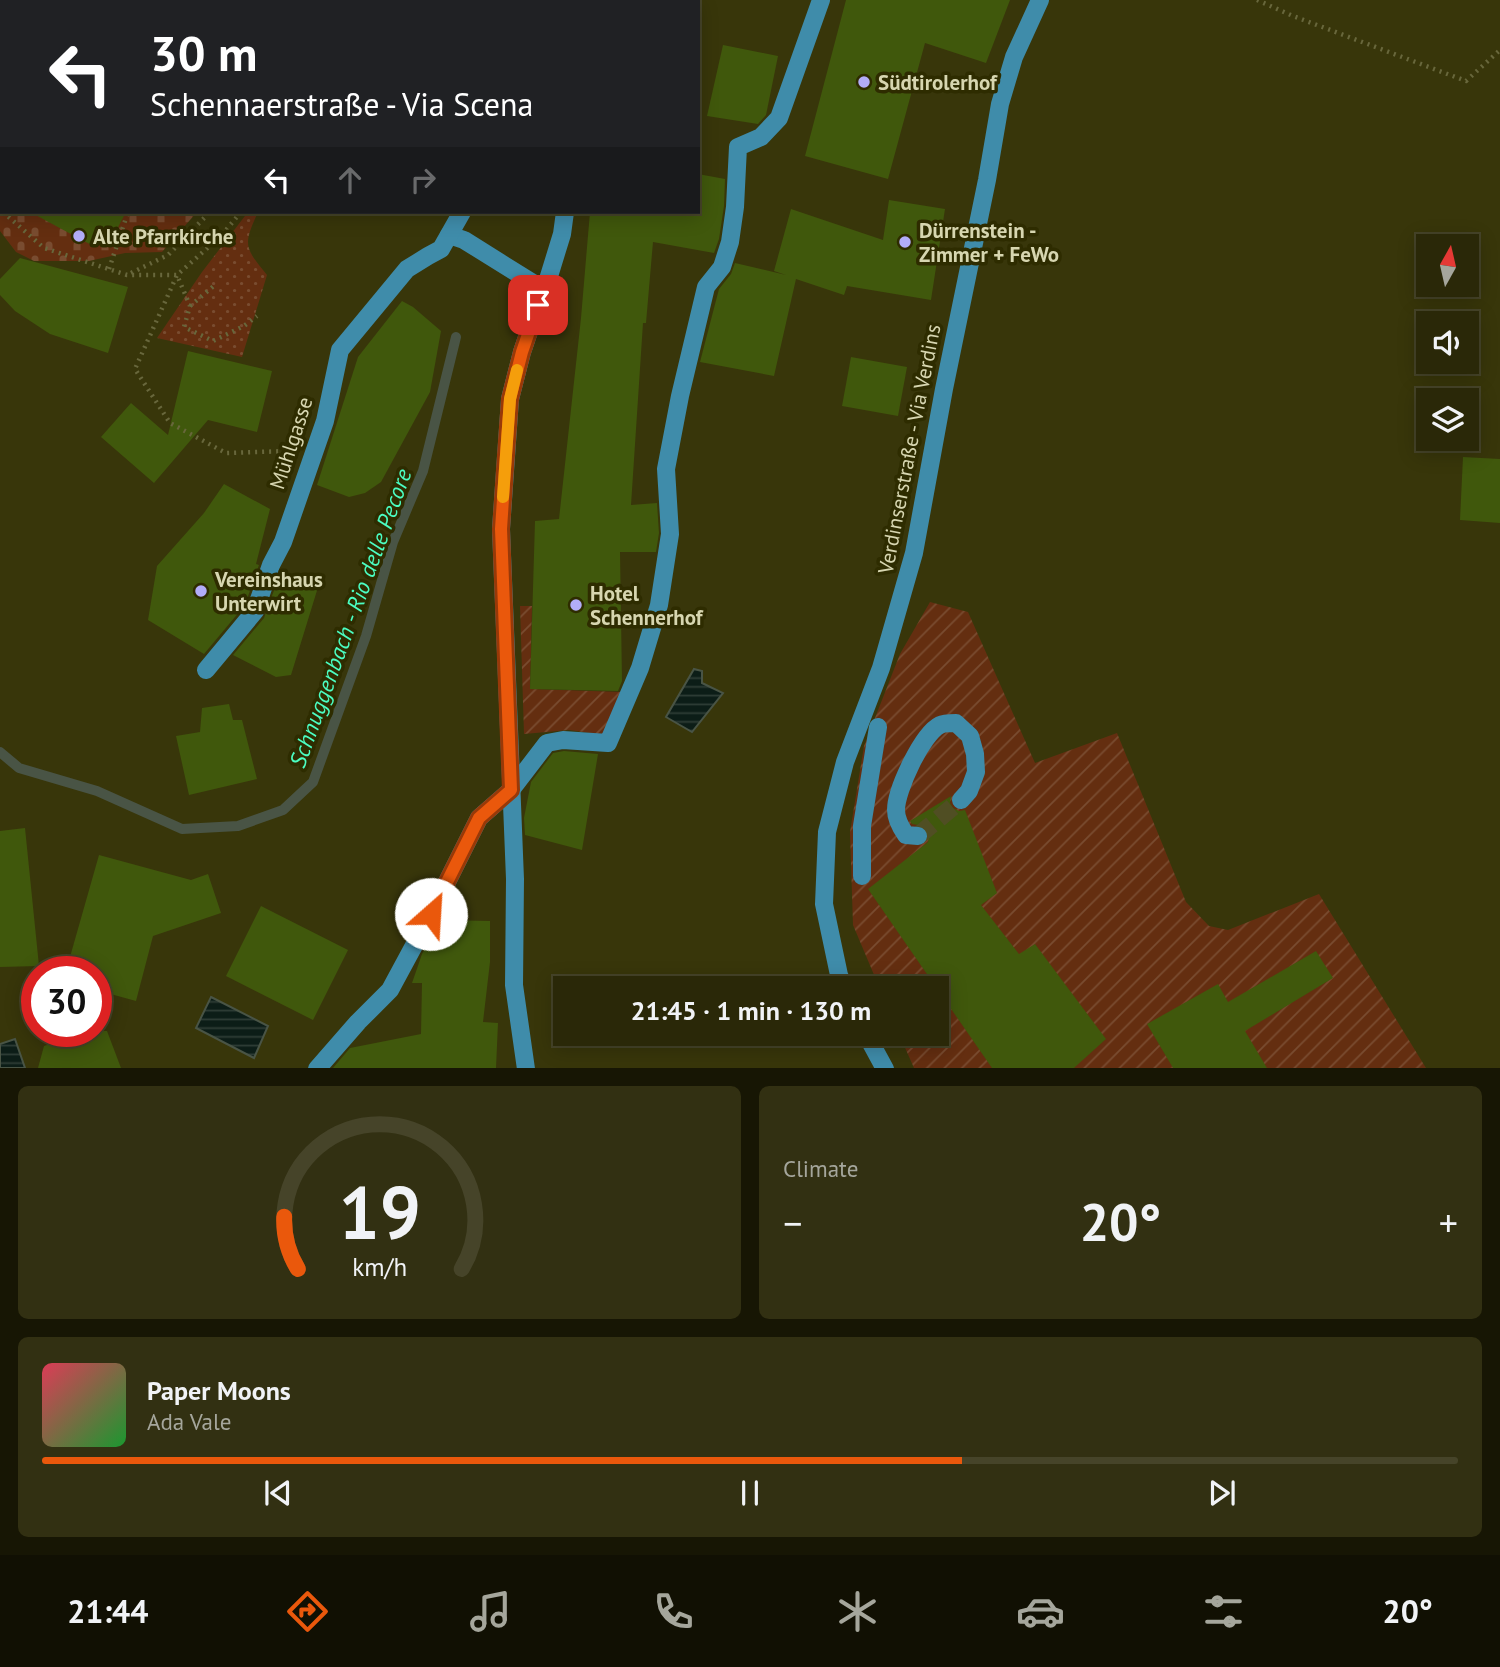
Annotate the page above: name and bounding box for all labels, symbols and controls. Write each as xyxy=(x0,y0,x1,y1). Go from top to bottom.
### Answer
text: 30 m xyxy=(150,21,257,85)
icon: left xyxy=(35,28,126,119)
place label: Südtirolerhof xyxy=(878,69,998,96)
marker: Südtirolerhof xyxy=(856,74,872,90)
text: Schennaerstraße - Via Scena xyxy=(150,83,534,125)
icon: left xyxy=(258,161,296,199)
icon: ahead xyxy=(331,161,369,199)
icon: right xyxy=(404,161,442,199)
place label: Dürrenstein - Zimmer + FeWo xyxy=(919,217,1059,268)
place label: Alte Pfarrkirche xyxy=(93,223,234,250)
marker: Alte Pfarrkirche xyxy=(71,228,87,244)
marker: Dürrenstein - Zimmer + FeWo xyxy=(897,234,913,250)
north arrow xyxy=(1416,234,1479,298)
map controls xyxy=(1416,234,1479,451)
pin xyxy=(508,275,568,335)
icon: arrive xyxy=(519,286,557,324)
button: sound xyxy=(1416,311,1479,374)
street label: Verdinserstraße - Via Verdins xyxy=(871,322,946,577)
button: layers xyxy=(1416,388,1479,451)
street label: Mühlgasse xyxy=(263,393,319,493)
water label: Schnuggenbach - Rio delle Pecore xyxy=(282,464,418,771)
place label: Vereinshaus Unterwirt xyxy=(214,566,323,617)
place label: Hotel Schennerhof xyxy=(590,580,704,631)
marker: Vereinshaus Unterwirt xyxy=(193,583,209,599)
marker: Hotel Schennerhof xyxy=(568,597,584,613)
position arrow xyxy=(394,877,468,951)
speed limit sign: 30 xyxy=(21,956,112,1047)
text: 21:45 · 1 min · 130 m xyxy=(631,994,871,1027)
text: Climate xyxy=(783,1154,858,1183)
text: 19 xyxy=(338,1165,421,1259)
text: 20° xyxy=(1080,1188,1161,1255)
text: − xyxy=(783,1198,802,1247)
text: + xyxy=(1439,1198,1458,1247)
text: km/h xyxy=(352,1250,407,1282)
text: Paper Moons xyxy=(147,1374,291,1407)
text: Ada Vale xyxy=(147,1407,231,1436)
icon: previous xyxy=(259,1474,297,1512)
icon: pause xyxy=(731,1474,769,1512)
icon: next xyxy=(1203,1474,1241,1512)
icon: directions xyxy=(283,1587,332,1636)
icon: music xyxy=(466,1587,515,1636)
icon: phone xyxy=(649,1587,698,1636)
icon: climate xyxy=(833,1587,882,1636)
icon: car xyxy=(1016,1587,1065,1636)
icon: filters xyxy=(1199,1587,1248,1636)
text: 21:44 xyxy=(67,1590,148,1632)
text: 20° xyxy=(1383,1590,1433,1632)

